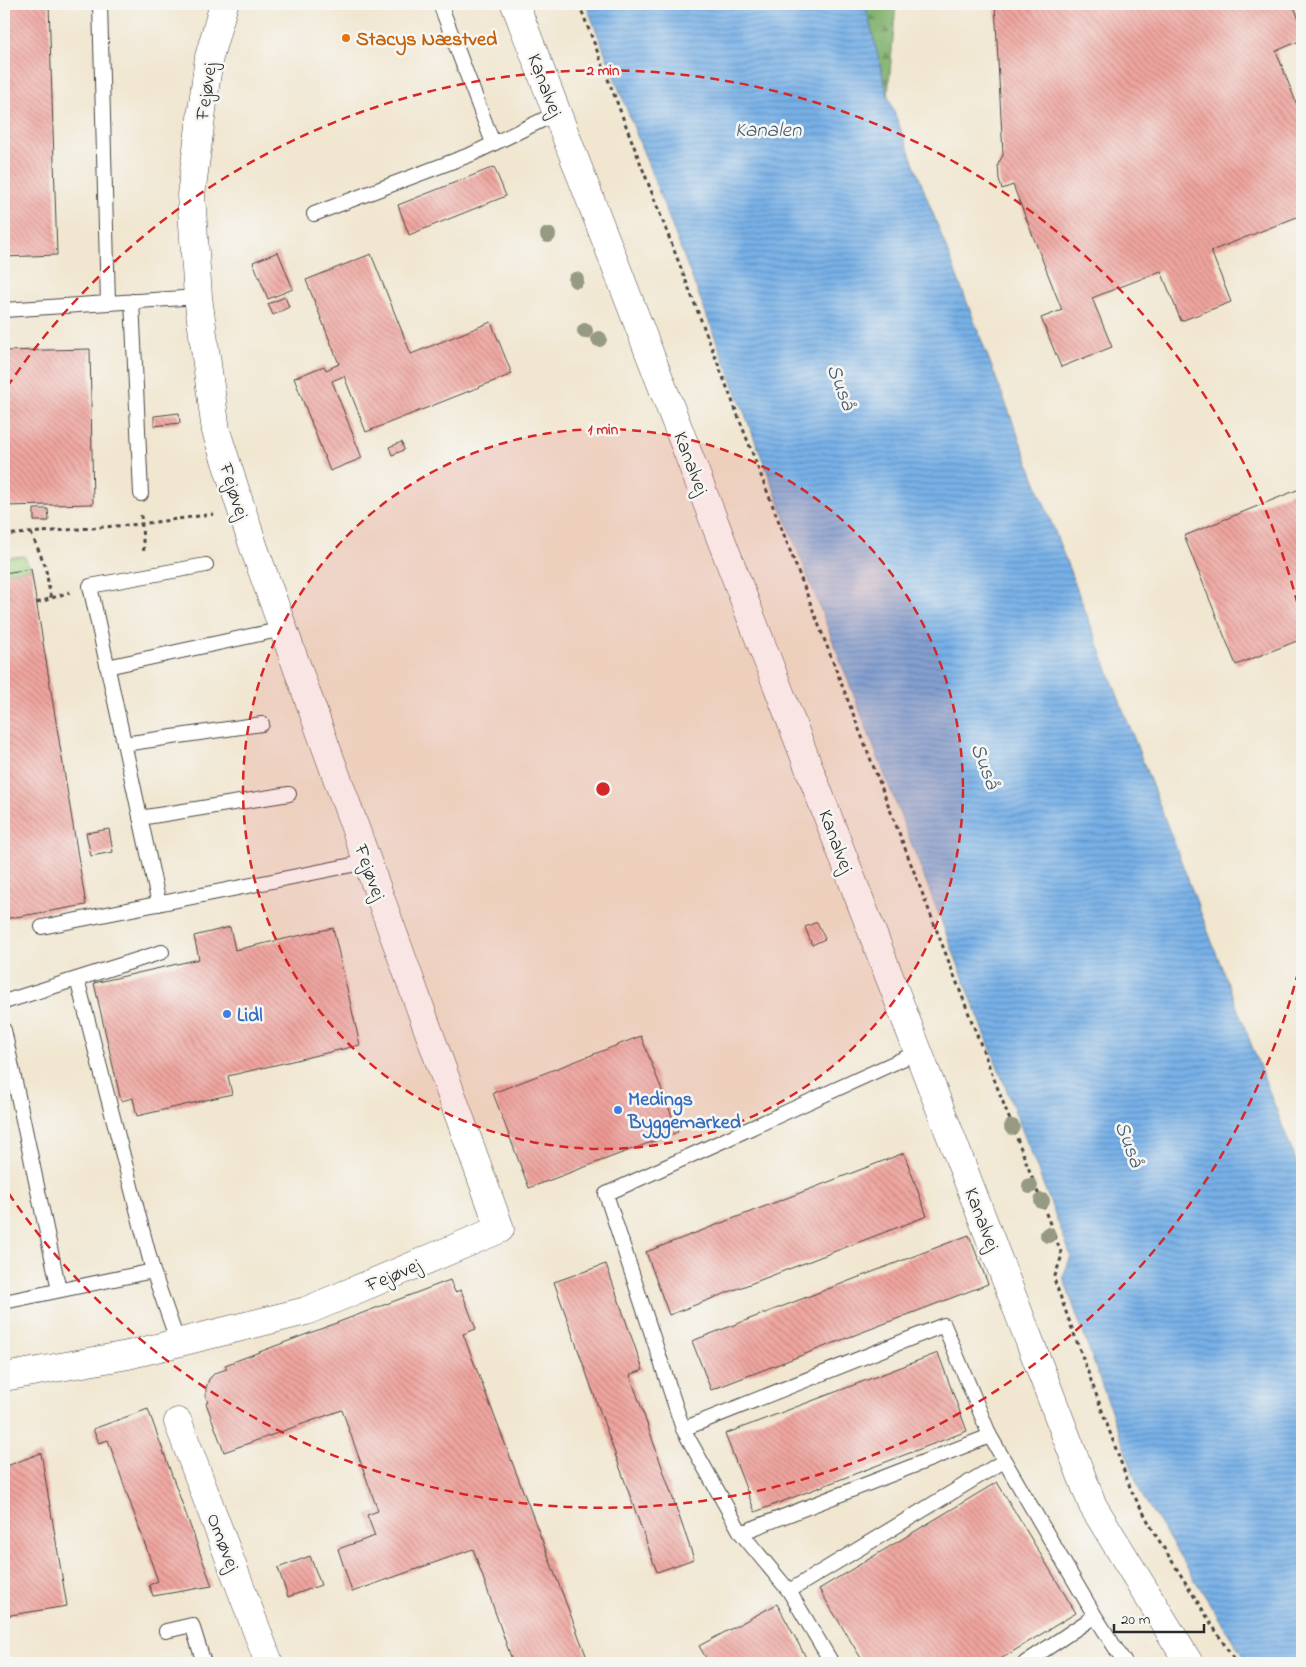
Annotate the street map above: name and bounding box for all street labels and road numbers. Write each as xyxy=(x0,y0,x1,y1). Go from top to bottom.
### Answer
street label: Kanalvej xyxy=(518,50,569,123)
street label: Fejøvej xyxy=(189,60,226,123)
street label: Kanalvej xyxy=(664,428,715,501)
street label: Fejøvej xyxy=(210,459,256,525)
street label: Kanalvej xyxy=(809,806,860,879)
street label: Fejøvej xyxy=(345,840,392,906)
street label: Kanalvej xyxy=(955,1184,1006,1257)
street label: Fejøvej xyxy=(361,1251,427,1301)
street label: Omøvej xyxy=(197,1510,246,1577)

